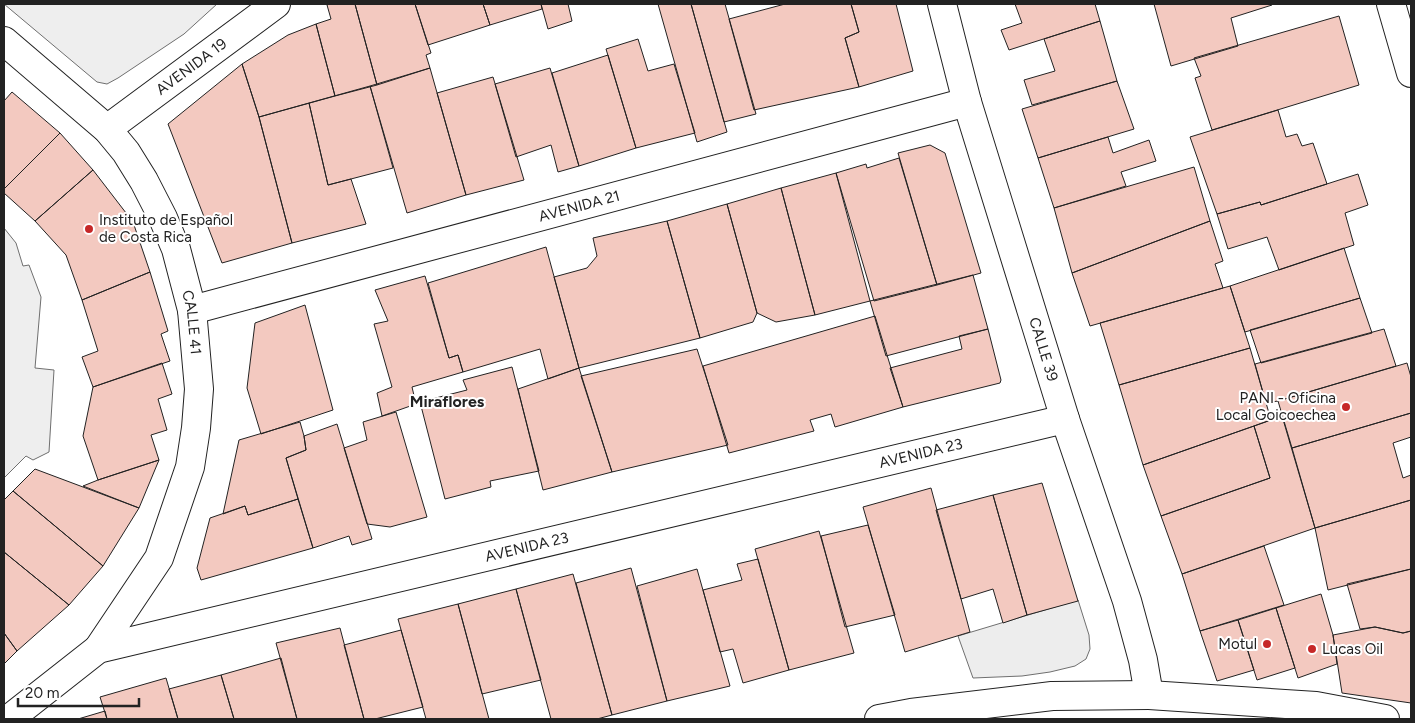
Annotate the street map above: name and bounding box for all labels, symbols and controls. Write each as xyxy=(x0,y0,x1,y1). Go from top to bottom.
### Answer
street label: AVENIDA 19 xyxy=(153,35,230,99)
street label: AVENIDA 21 xyxy=(537,187,622,226)
place label: Instituto de Español de Costa Rica xyxy=(99,211,233,246)
marker: Instituto de Español de Costa Rica xyxy=(83,223,95,235)
street label: CALLE 41 xyxy=(178,288,205,355)
street label: CALLE 39 xyxy=(1025,315,1062,383)
place label: PANI - Oficina Local Goicoechea xyxy=(1216,389,1336,424)
district label: Miraflores xyxy=(410,392,485,411)
marker: PANI - Oficina Local Goicoechea xyxy=(1340,401,1352,413)
street label: AVENIDA 23 xyxy=(877,435,964,472)
street label: AVENIDA 23 xyxy=(483,528,570,566)
place label: Motul xyxy=(1218,635,1257,653)
marker: Motul xyxy=(1261,638,1273,650)
place label: Lucas Oil xyxy=(1322,640,1383,658)
marker: Lucas Oil xyxy=(1306,643,1318,655)
scale bar xyxy=(18,676,139,708)
text: 20 m xyxy=(25,684,59,702)

